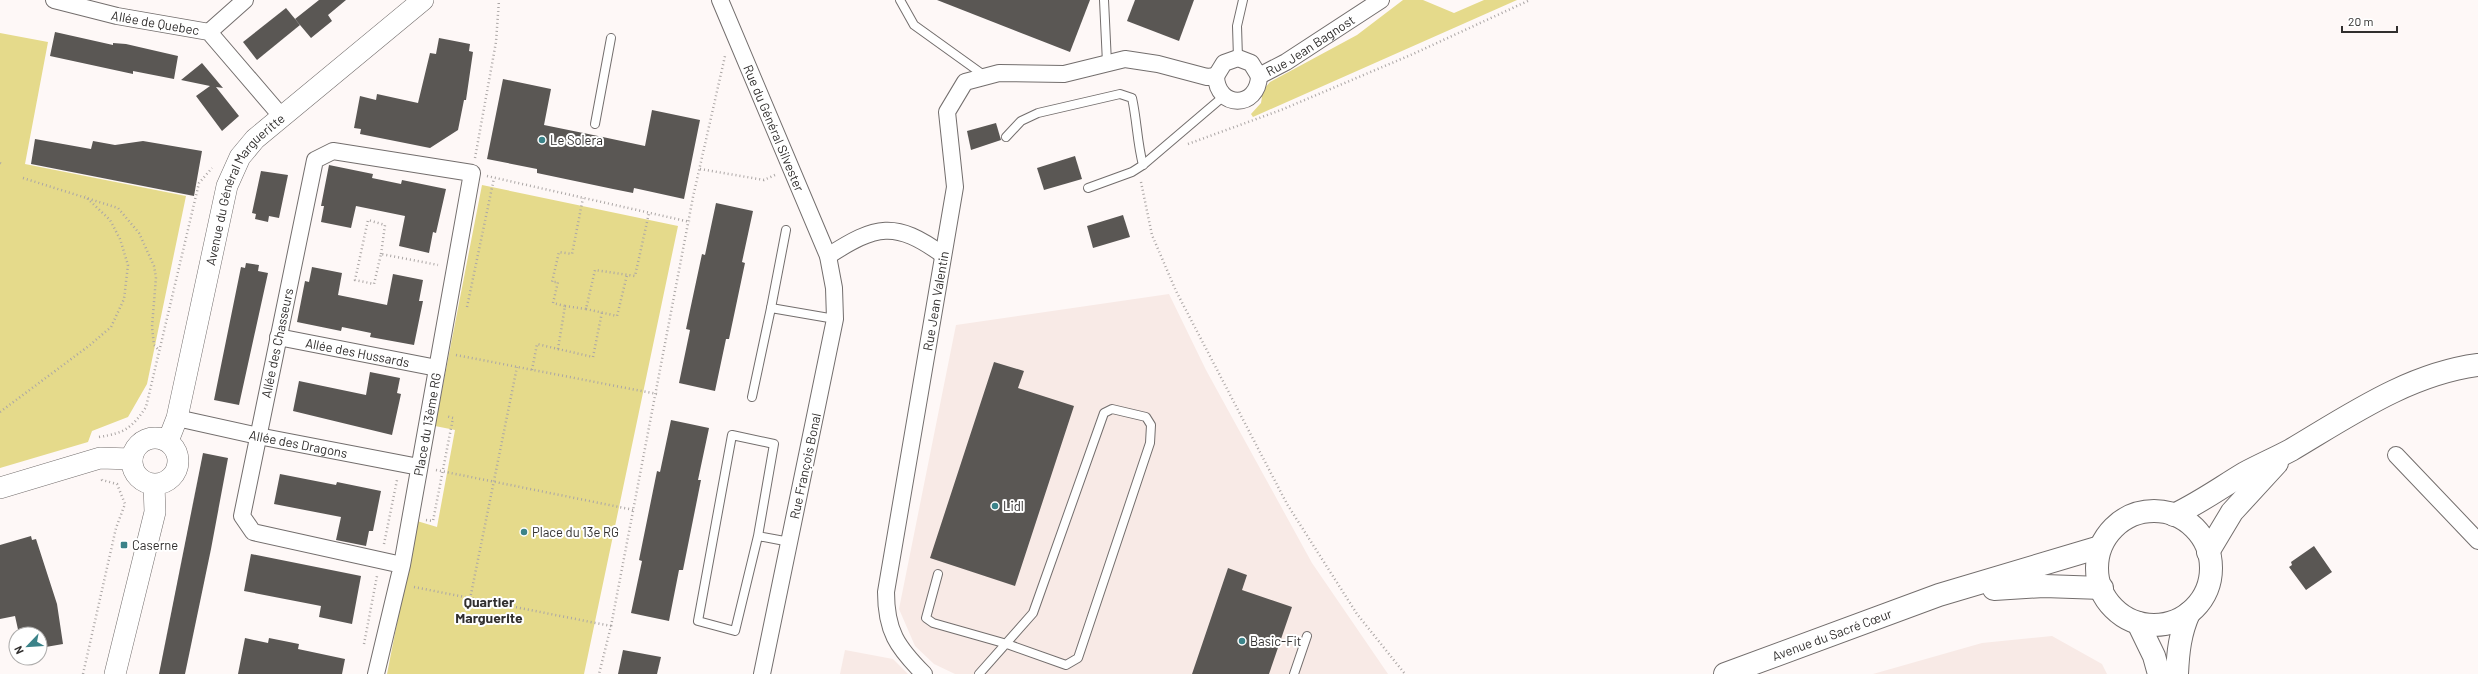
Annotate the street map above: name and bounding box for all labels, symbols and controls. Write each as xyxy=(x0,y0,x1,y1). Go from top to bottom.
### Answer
street label: Allée de Quebec xyxy=(110,7,201,38)
scale bar xyxy=(2342,8,2397,34)
street label: Rue Jean Bagnost xyxy=(1263,11,1358,79)
text: 20 m xyxy=(2348,14,2374,28)
street label: Rue du Général Silvester xyxy=(740,62,808,194)
street label: Avenue du Général Margueritte xyxy=(202,110,288,267)
place label: Le Solera xyxy=(550,132,603,148)
marker: Le Solera xyxy=(537,135,547,145)
street label: Rue Jean Valentin xyxy=(919,250,952,352)
street label: Allée des Chasseurs xyxy=(258,287,296,399)
street label: Allée des Hussards xyxy=(304,335,411,370)
street label: Place du 13ème RG xyxy=(410,371,444,477)
street label: Rue François Bonal xyxy=(786,412,824,520)
street label: Allée des Dragons xyxy=(248,426,349,461)
place label: Lidl xyxy=(1003,498,1024,514)
marker: Lidl xyxy=(990,501,1000,511)
place label: Place du 13e RG xyxy=(532,524,619,540)
marker: Place du 13e RG xyxy=(519,527,529,537)
place label: Caserne xyxy=(132,537,178,553)
marker: Caserne xyxy=(119,540,129,550)
district label: Quartier Marguerite xyxy=(455,593,523,626)
street label: Avenue du Sacré Cœur xyxy=(1770,605,1894,664)
north arrow xyxy=(8,626,48,666)
place label: Basic-Fit xyxy=(1250,633,1302,649)
marker: Basic-Fit xyxy=(1237,636,1247,646)
text: N xyxy=(11,644,26,657)

